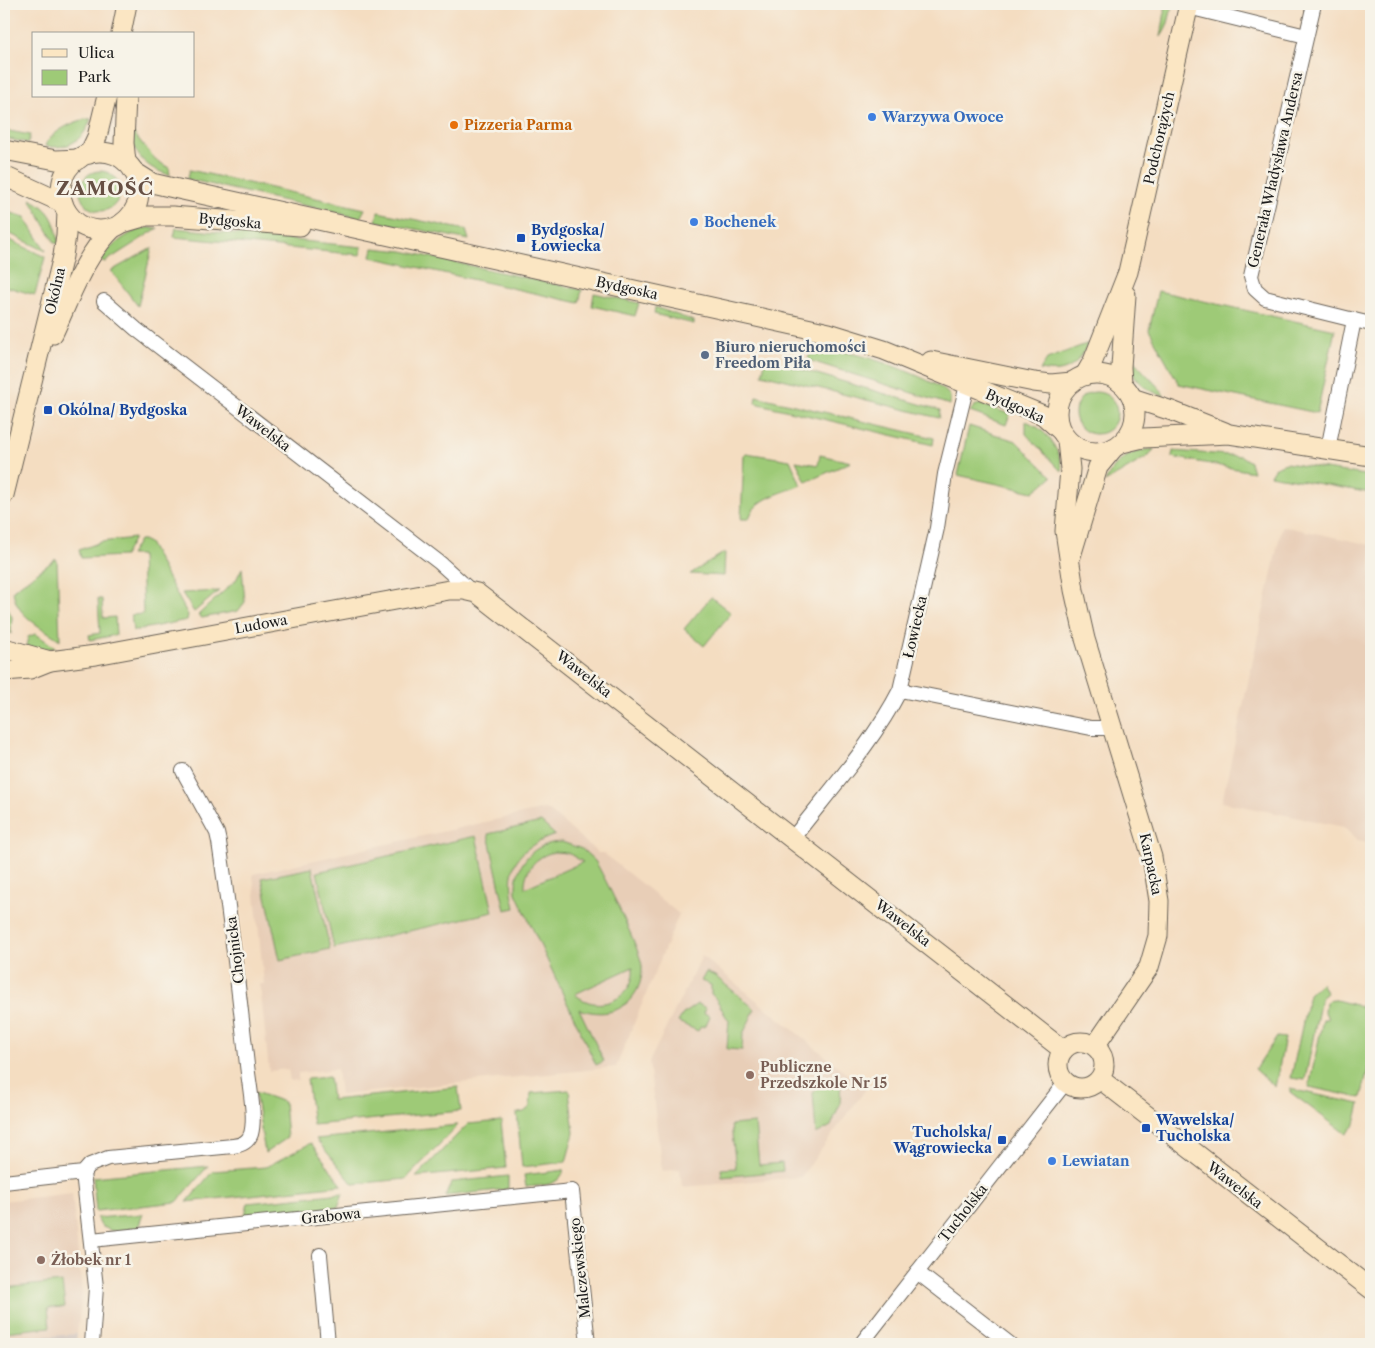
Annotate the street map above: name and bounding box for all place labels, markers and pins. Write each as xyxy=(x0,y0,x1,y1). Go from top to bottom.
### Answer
place label: Warzywa Owoce xyxy=(881,108,1004,126)
marker: Warzywa Owoce xyxy=(866,111,878,123)
place label: Pizzeria Parma xyxy=(464,116,573,134)
marker: Pizzeria Parma xyxy=(448,119,460,131)
place label: Bochenek xyxy=(704,213,777,231)
marker: Bochenek xyxy=(688,216,700,228)
place label: Bydgoska/ Łowiecka xyxy=(531,221,605,255)
marker: Bydgoska/ Łowiecka xyxy=(515,232,527,244)
place label: Biuro nieruchomości Freedom Piła xyxy=(715,338,866,372)
marker: Biuro nieruchomości Freedom Piła xyxy=(699,349,711,361)
place label: Okólna/ Bydgoska xyxy=(58,401,188,419)
marker: Okólna/ Bydgoska xyxy=(42,404,54,416)
place label: Publiczne Przedszkole Nr 15 xyxy=(760,1058,887,1092)
marker: Publiczne Przedszkole Nr 15 xyxy=(744,1069,756,1081)
place label: Wawelska/ Tucholska xyxy=(1155,1111,1234,1145)
marker: Wawelska/ Tucholska xyxy=(1140,1122,1152,1134)
place label: Tucholska/ Wągrowiecka xyxy=(892,1123,993,1157)
marker: Tucholska/ Wągrowiecka xyxy=(996,1134,1008,1146)
place label: Lewiatan xyxy=(1062,1152,1130,1170)
marker: Lewiatan xyxy=(1046,1155,1058,1167)
place label: Żłobek nr 1 xyxy=(51,1251,132,1269)
marker: Żłobek nr 1 xyxy=(35,1254,47,1266)

